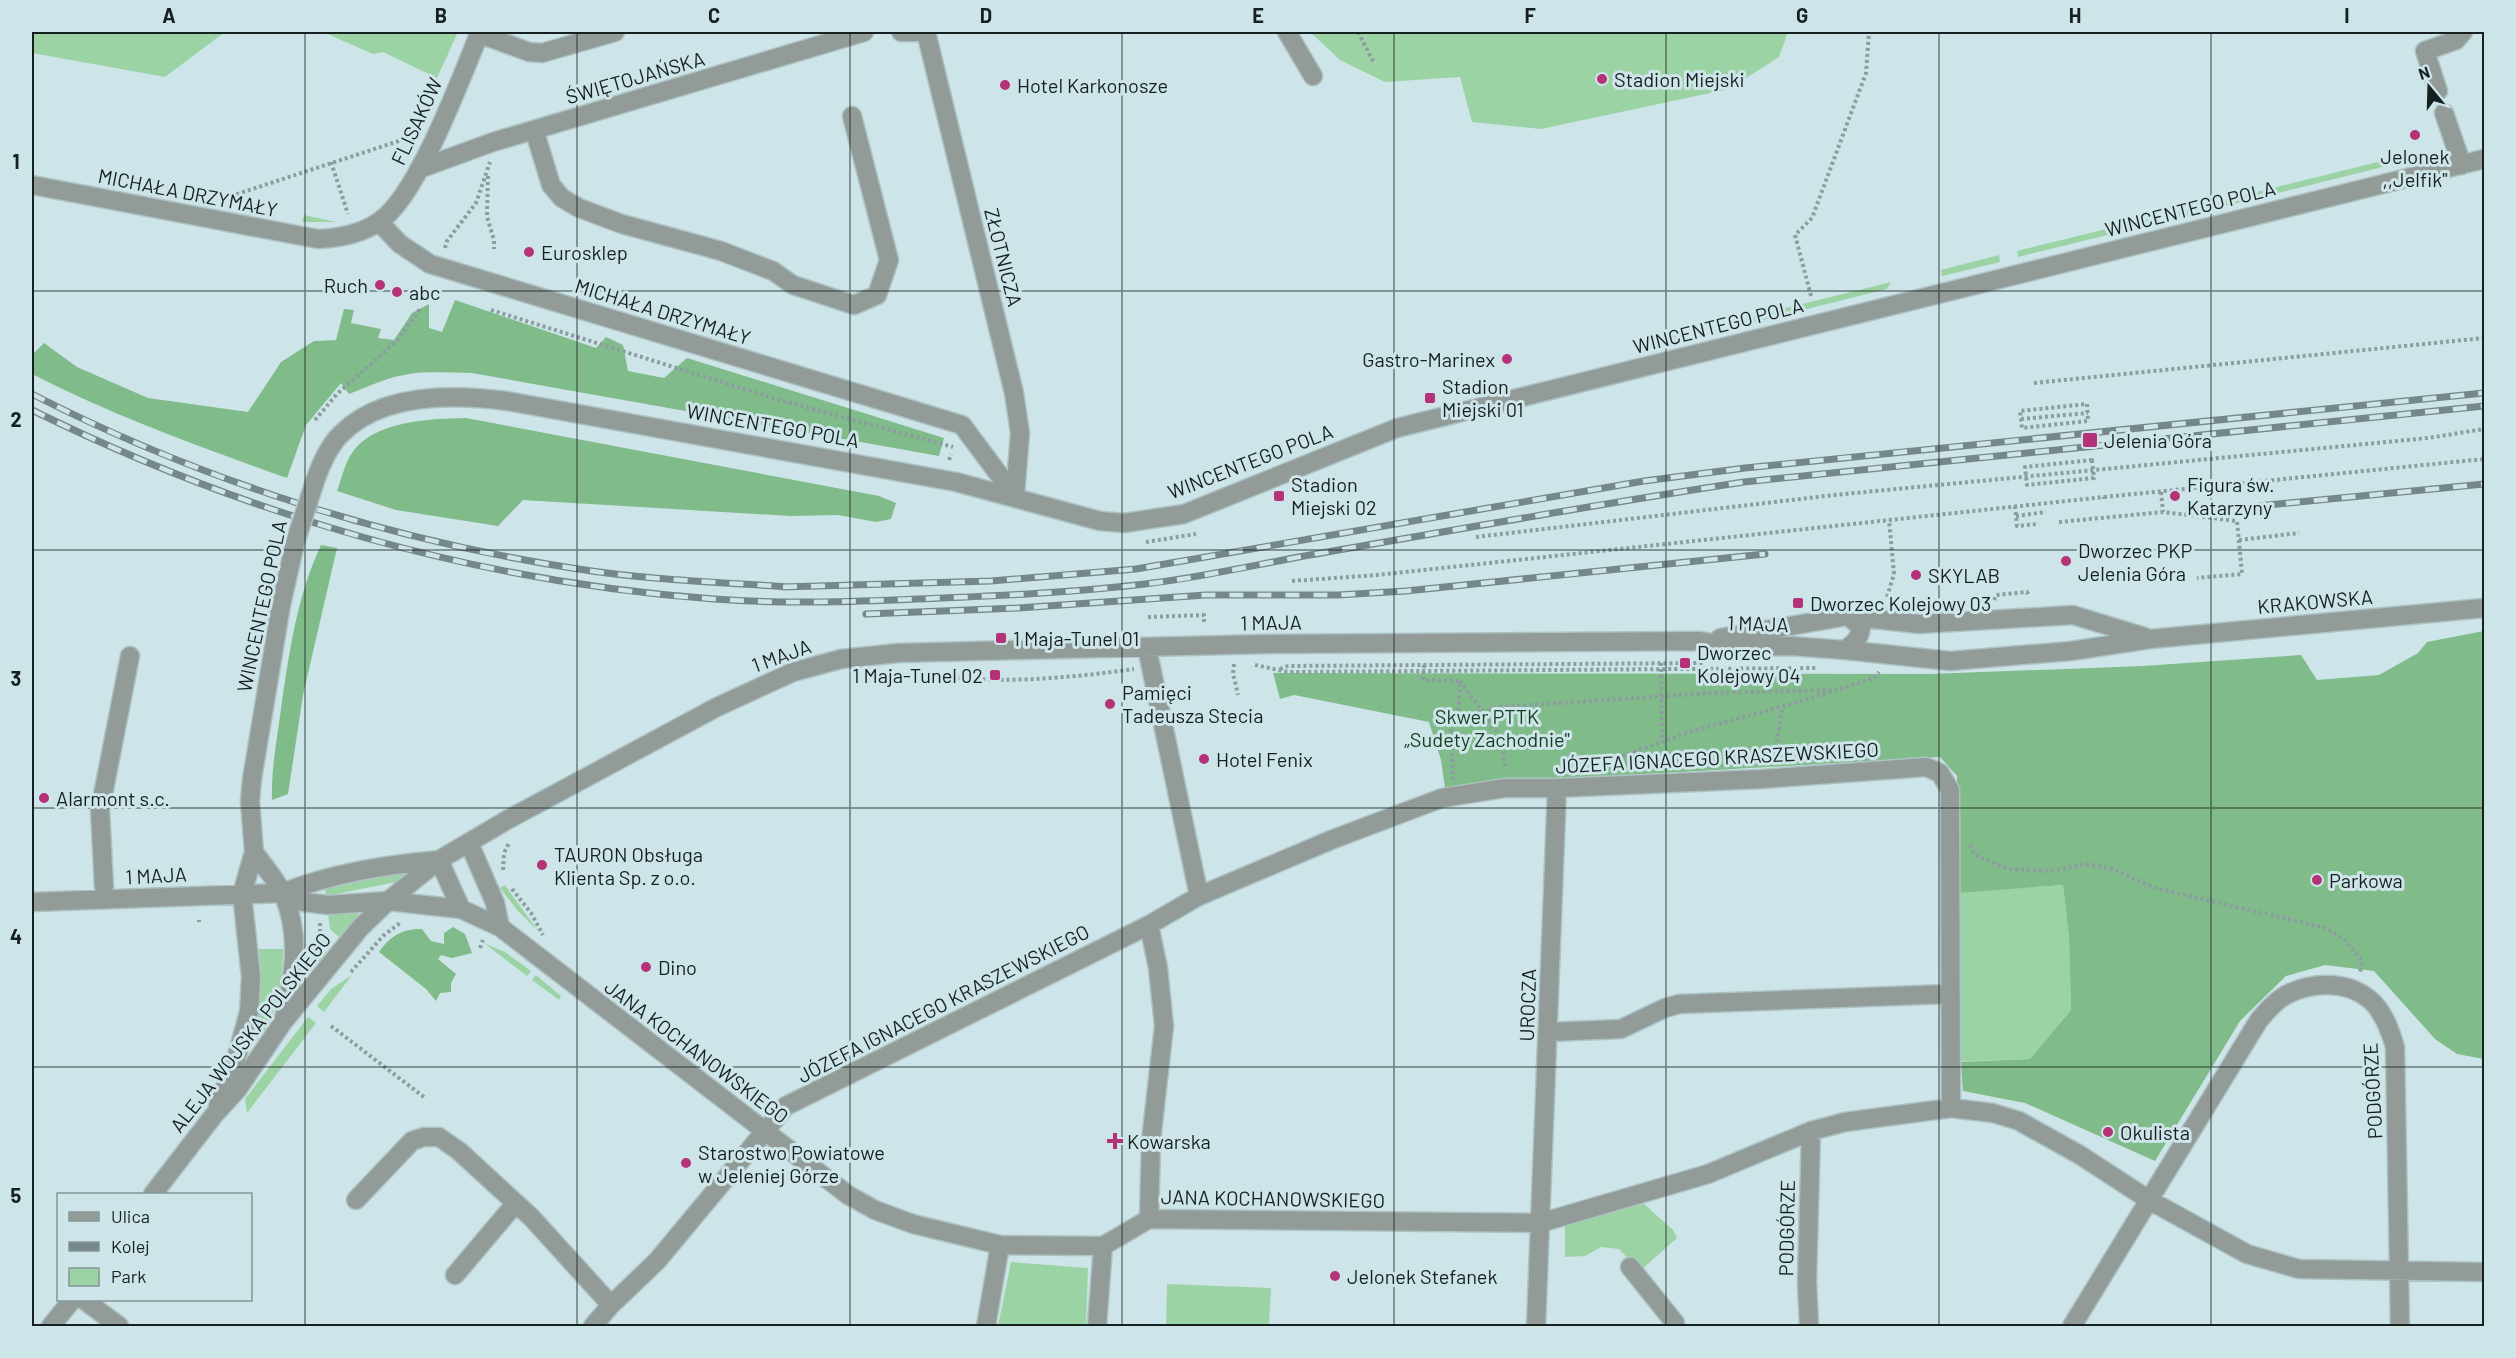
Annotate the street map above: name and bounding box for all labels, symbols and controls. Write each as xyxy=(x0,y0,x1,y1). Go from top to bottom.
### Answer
text: A xyxy=(162,3,176,27)
text: B xyxy=(435,3,447,27)
text: C xyxy=(708,3,720,27)
text: D xyxy=(980,3,992,27)
text: E xyxy=(1252,3,1264,27)
text: F xyxy=(1524,3,1536,27)
text: G xyxy=(1796,3,1808,27)
text: H xyxy=(2069,3,2081,27)
text: I xyxy=(2344,3,2350,27)
street label: ŚWIĘTOJAŃSKA xyxy=(563,46,707,108)
north arrow xyxy=(2399,57,2459,117)
text: N xyxy=(2416,62,2432,83)
place label: Stadion Miejski xyxy=(1614,67,1745,91)
marker: Stadion Miejski xyxy=(1595,72,1609,86)
street label: FLISAKÓW xyxy=(385,73,447,168)
place label: Hotel Karkonosze xyxy=(1017,73,1168,97)
marker: Hotel Karkonosze xyxy=(998,78,1012,92)
marker: Jelonek ,,Jelfik" xyxy=(2408,128,2422,142)
place label: Jelonek ,,Jelfik" xyxy=(2380,144,2450,191)
text: 1 xyxy=(12,149,20,173)
street label: MICHAŁA DRZYMAŁY xyxy=(96,163,280,221)
street label: WINCENTEGO POLA xyxy=(2102,175,2278,241)
street label: ZŁOTNICZA xyxy=(980,205,1028,309)
place label: Eurosklep xyxy=(541,240,628,264)
marker: Eurosklep xyxy=(522,245,536,259)
place label: Ruch xyxy=(324,273,368,297)
street label: MICHAŁA DRZYMAŁY xyxy=(572,273,754,349)
marker: Ruch xyxy=(373,278,387,292)
place label: abc xyxy=(409,280,440,304)
marker: abc xyxy=(390,285,404,299)
street label: WINCENTEGO POLA xyxy=(1630,292,1806,358)
place label: Gastro-Marinex xyxy=(1362,347,1495,371)
marker: Gastro-Marinex xyxy=(1500,352,1514,366)
place label: Stadion Miejski 01 xyxy=(1442,374,1523,421)
marker: Stadion Miejski 01 xyxy=(1423,391,1437,405)
street label: WINCENTEGO POLA xyxy=(685,398,861,452)
text: 2 xyxy=(10,407,22,431)
street label: WINCENTEGO POLA xyxy=(1164,418,1336,504)
place label: Jelenia Góra xyxy=(2104,428,2212,452)
marker: Jelenia Góra xyxy=(2081,431,2099,449)
place label: Stadion Miejski 02 xyxy=(1291,472,1377,519)
place label: Figura św. Katarzyny xyxy=(2187,472,2275,519)
marker: Stadion Miejski 02 xyxy=(1272,489,1286,503)
marker: Figura św. Katarzyny xyxy=(2168,489,2182,503)
street label: WINCENTEGO POLA xyxy=(231,518,291,694)
place label: Dworzec PKP Jelenia Góra xyxy=(2078,538,2193,585)
marker: Dworzec PKP Jelenia Góra xyxy=(2059,554,2073,568)
place label: SKYLAB xyxy=(1928,563,2000,587)
marker: SKYLAB xyxy=(1909,568,1923,582)
street label: KRAKOWSKA xyxy=(2256,584,2374,618)
place label: Dworzec Kolejowy 03 xyxy=(1810,591,1991,615)
marker: Dworzec Kolejowy 03 xyxy=(1791,596,1805,610)
street label: 1 MAJA xyxy=(1240,609,1302,635)
street label: 1 MAJA xyxy=(1727,610,1789,636)
place label: 1 Maja-Tunel 01 xyxy=(1013,626,1139,650)
marker: 1 Maja-Tunel 01 xyxy=(994,631,1008,645)
street label: 1 MAJA xyxy=(748,633,814,677)
place label: Dworzec Kolejowy 04 xyxy=(1697,640,1800,687)
marker: Dworzec Kolejowy 04 xyxy=(1678,656,1692,670)
place label: 1 Maja-Tunel 02 xyxy=(852,663,983,687)
text: 3 xyxy=(11,666,21,690)
marker: 1 Maja-Tunel 02 xyxy=(988,668,1002,682)
place label: Pamięci Tadeusza Stecia xyxy=(1122,680,1263,727)
marker: Pamięci Tadeusza Stecia xyxy=(1103,697,1117,711)
park label: Skwer PTTK „Sudety Zachodnie" xyxy=(1404,704,1570,751)
street label: JÓZEFA IGNACEGO KRASZEWSKIEGO xyxy=(1555,737,1879,777)
place label: Hotel Fenix xyxy=(1216,747,1313,771)
marker: Hotel Fenix xyxy=(1197,752,1211,766)
place label: Alarmont s.c. xyxy=(56,786,170,810)
marker: Alarmont s.c. xyxy=(37,791,51,805)
place label: TAURON Obsługa Klienta Sp. z o.o. xyxy=(554,842,703,889)
marker: TAURON Obsługa Klienta Sp. z o.o. xyxy=(535,858,549,872)
street label: 1 MAJA xyxy=(125,861,187,889)
place label: Parkowa xyxy=(2329,868,2403,892)
marker: Parkowa xyxy=(2310,873,2324,887)
street label: JÓZEFA IGNACEGO KRASZEWSKIEGO xyxy=(793,919,1093,1087)
text: 4 xyxy=(10,924,22,948)
street label: ALEJA WOJSKA POLSKIEGO xyxy=(165,927,335,1137)
place label: Dino xyxy=(658,955,697,979)
marker: Dino xyxy=(639,960,653,974)
street label: UROCZA xyxy=(1514,968,1540,1042)
street label: JANA KOCHANOWSKIEGO xyxy=(600,974,794,1128)
street label: PODGÓRZE xyxy=(2357,1042,2387,1140)
place label: Okulista xyxy=(2120,1120,2190,1144)
marker: Okulista xyxy=(2101,1125,2115,1139)
place label: Kowarska xyxy=(1127,1129,1211,1153)
marker: Kowarska xyxy=(1108,1134,1122,1148)
place label: Starostwo Powiatowe w Jeleniej Górze xyxy=(698,1140,885,1187)
marker: Starostwo Powiatowe w Jeleniej Górze xyxy=(679,1156,693,1170)
street label: PODGÓRZE xyxy=(1773,1179,1799,1277)
text: 5 xyxy=(11,1183,22,1207)
street label: JANA KOCHANOWSKIEGO xyxy=(1161,1184,1385,1212)
legend xyxy=(57,1193,252,1301)
text: Ulica xyxy=(111,1205,150,1227)
text: Kolej xyxy=(111,1235,150,1257)
place label: Jelonek Stefanek xyxy=(1347,1264,1498,1288)
text: Park xyxy=(111,1265,146,1287)
marker: Jelonek Stefanek xyxy=(1328,1269,1342,1283)

